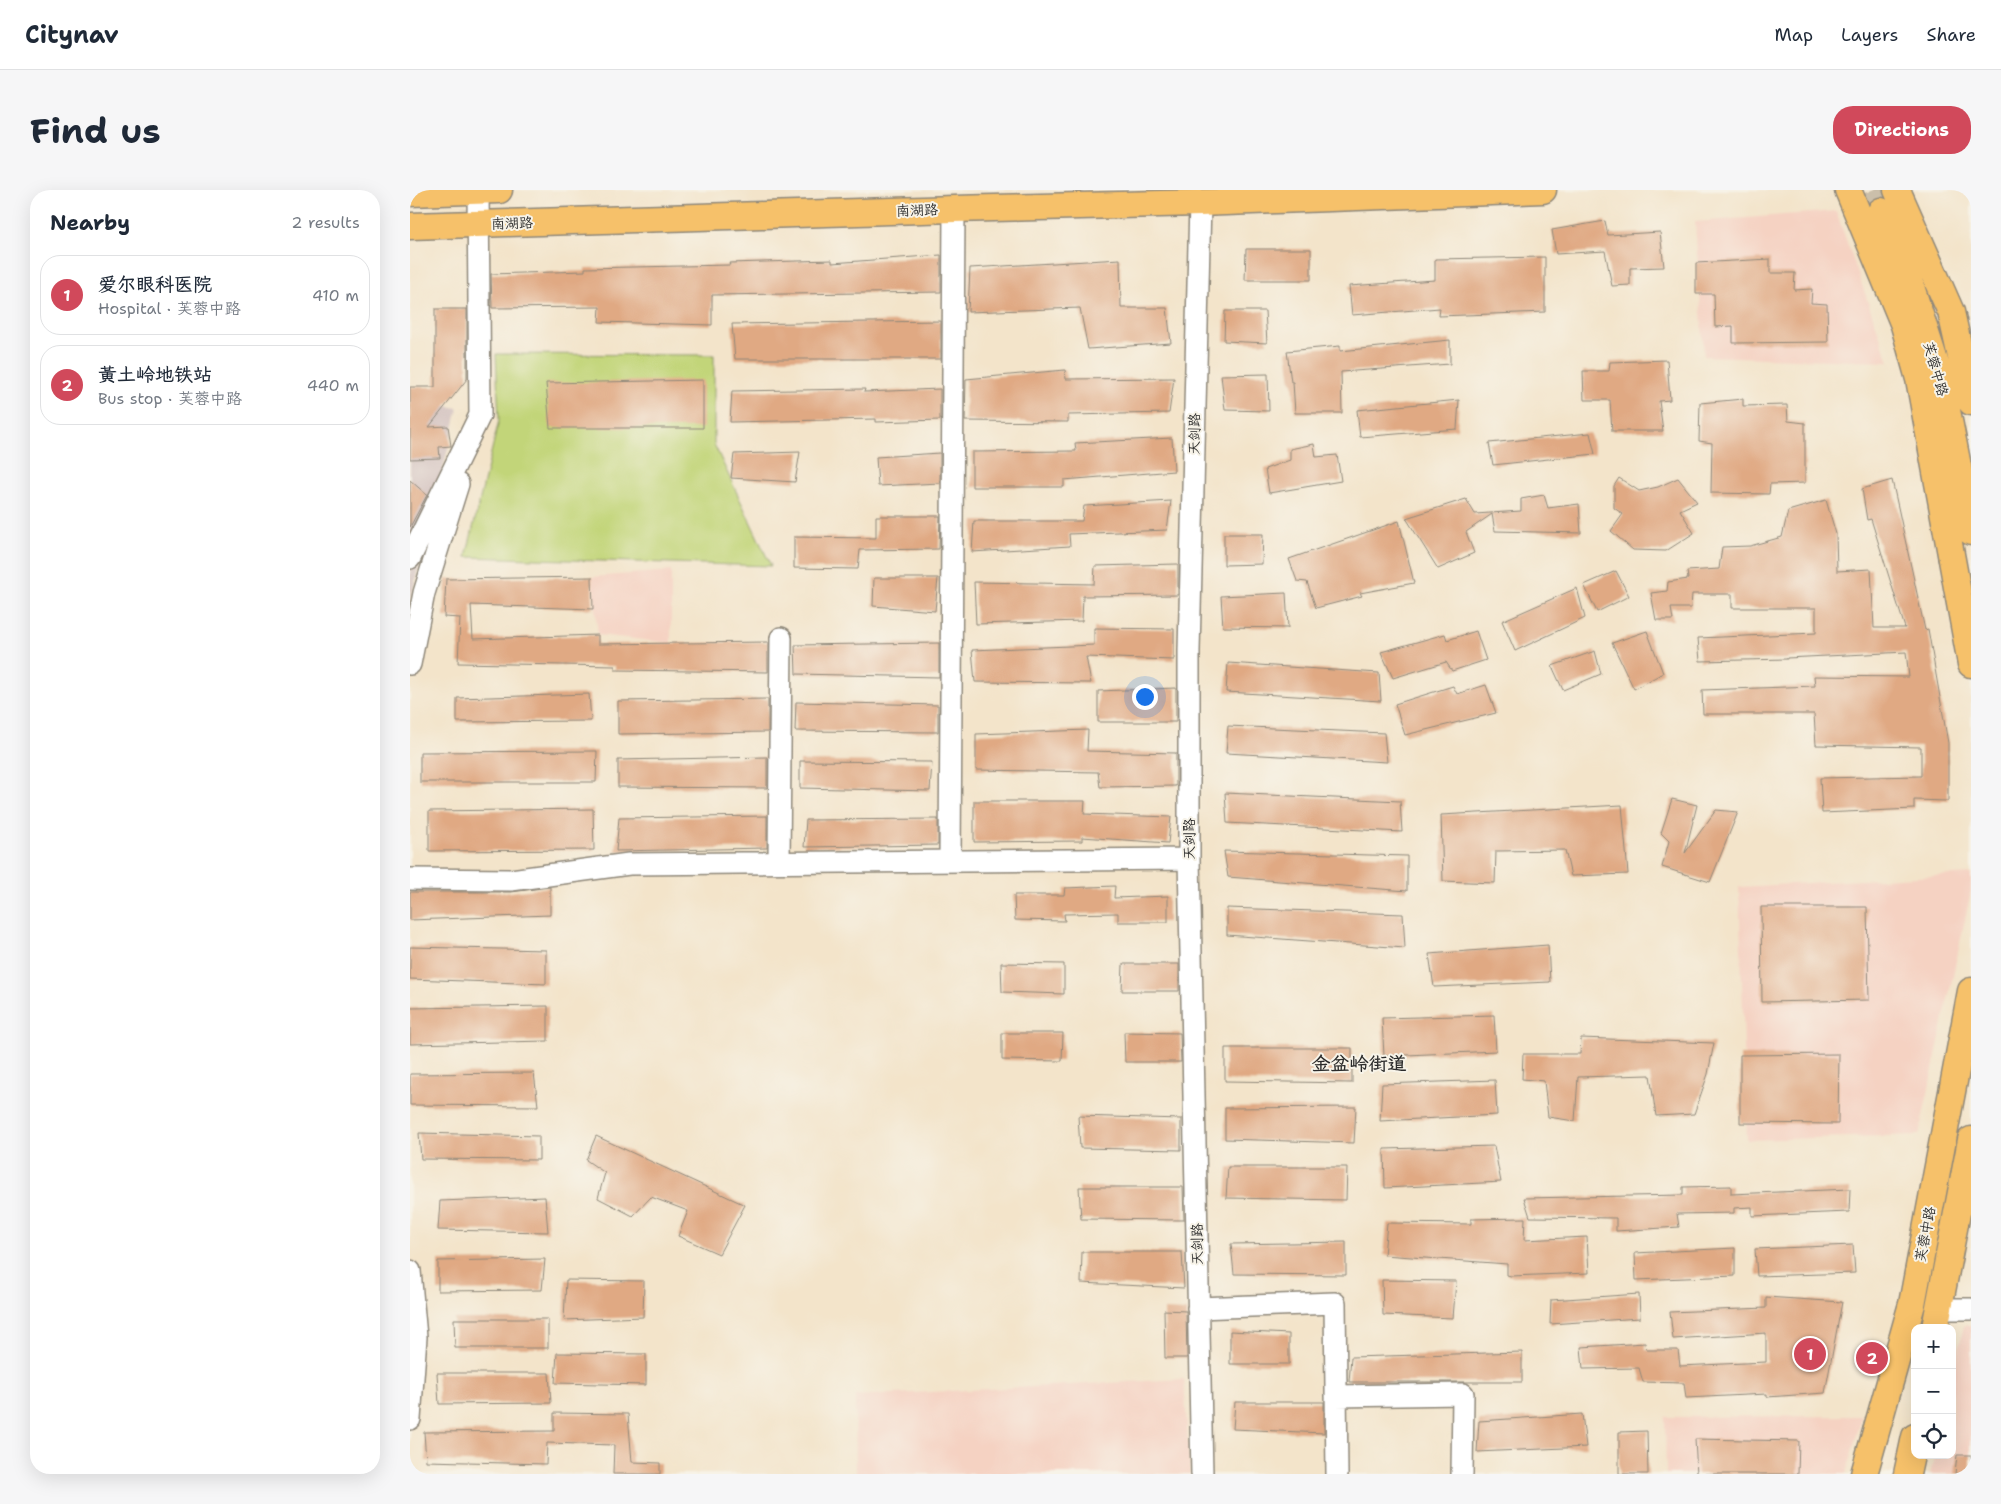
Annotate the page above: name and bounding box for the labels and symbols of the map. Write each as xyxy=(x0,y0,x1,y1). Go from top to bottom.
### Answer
street label: 南湖路 xyxy=(896,200,938,220)
street label: 南湖路 xyxy=(491,213,533,233)
street label: 芙蓉中路 xyxy=(1920,340,1952,398)
street label: 天剑路 xyxy=(1185,413,1203,455)
your location xyxy=(1132,684,1158,710)
street label: 天剑路 xyxy=(1180,818,1198,860)
district label: 金盆岭街道 xyxy=(1311,1051,1407,1076)
street label: 芙蓉中路 xyxy=(1911,1205,1939,1263)
street label: 天剑路 xyxy=(1188,1223,1206,1265)
pin: 1 xyxy=(1794,1335,1826,1373)
pin: 2 xyxy=(1856,1339,1888,1377)

